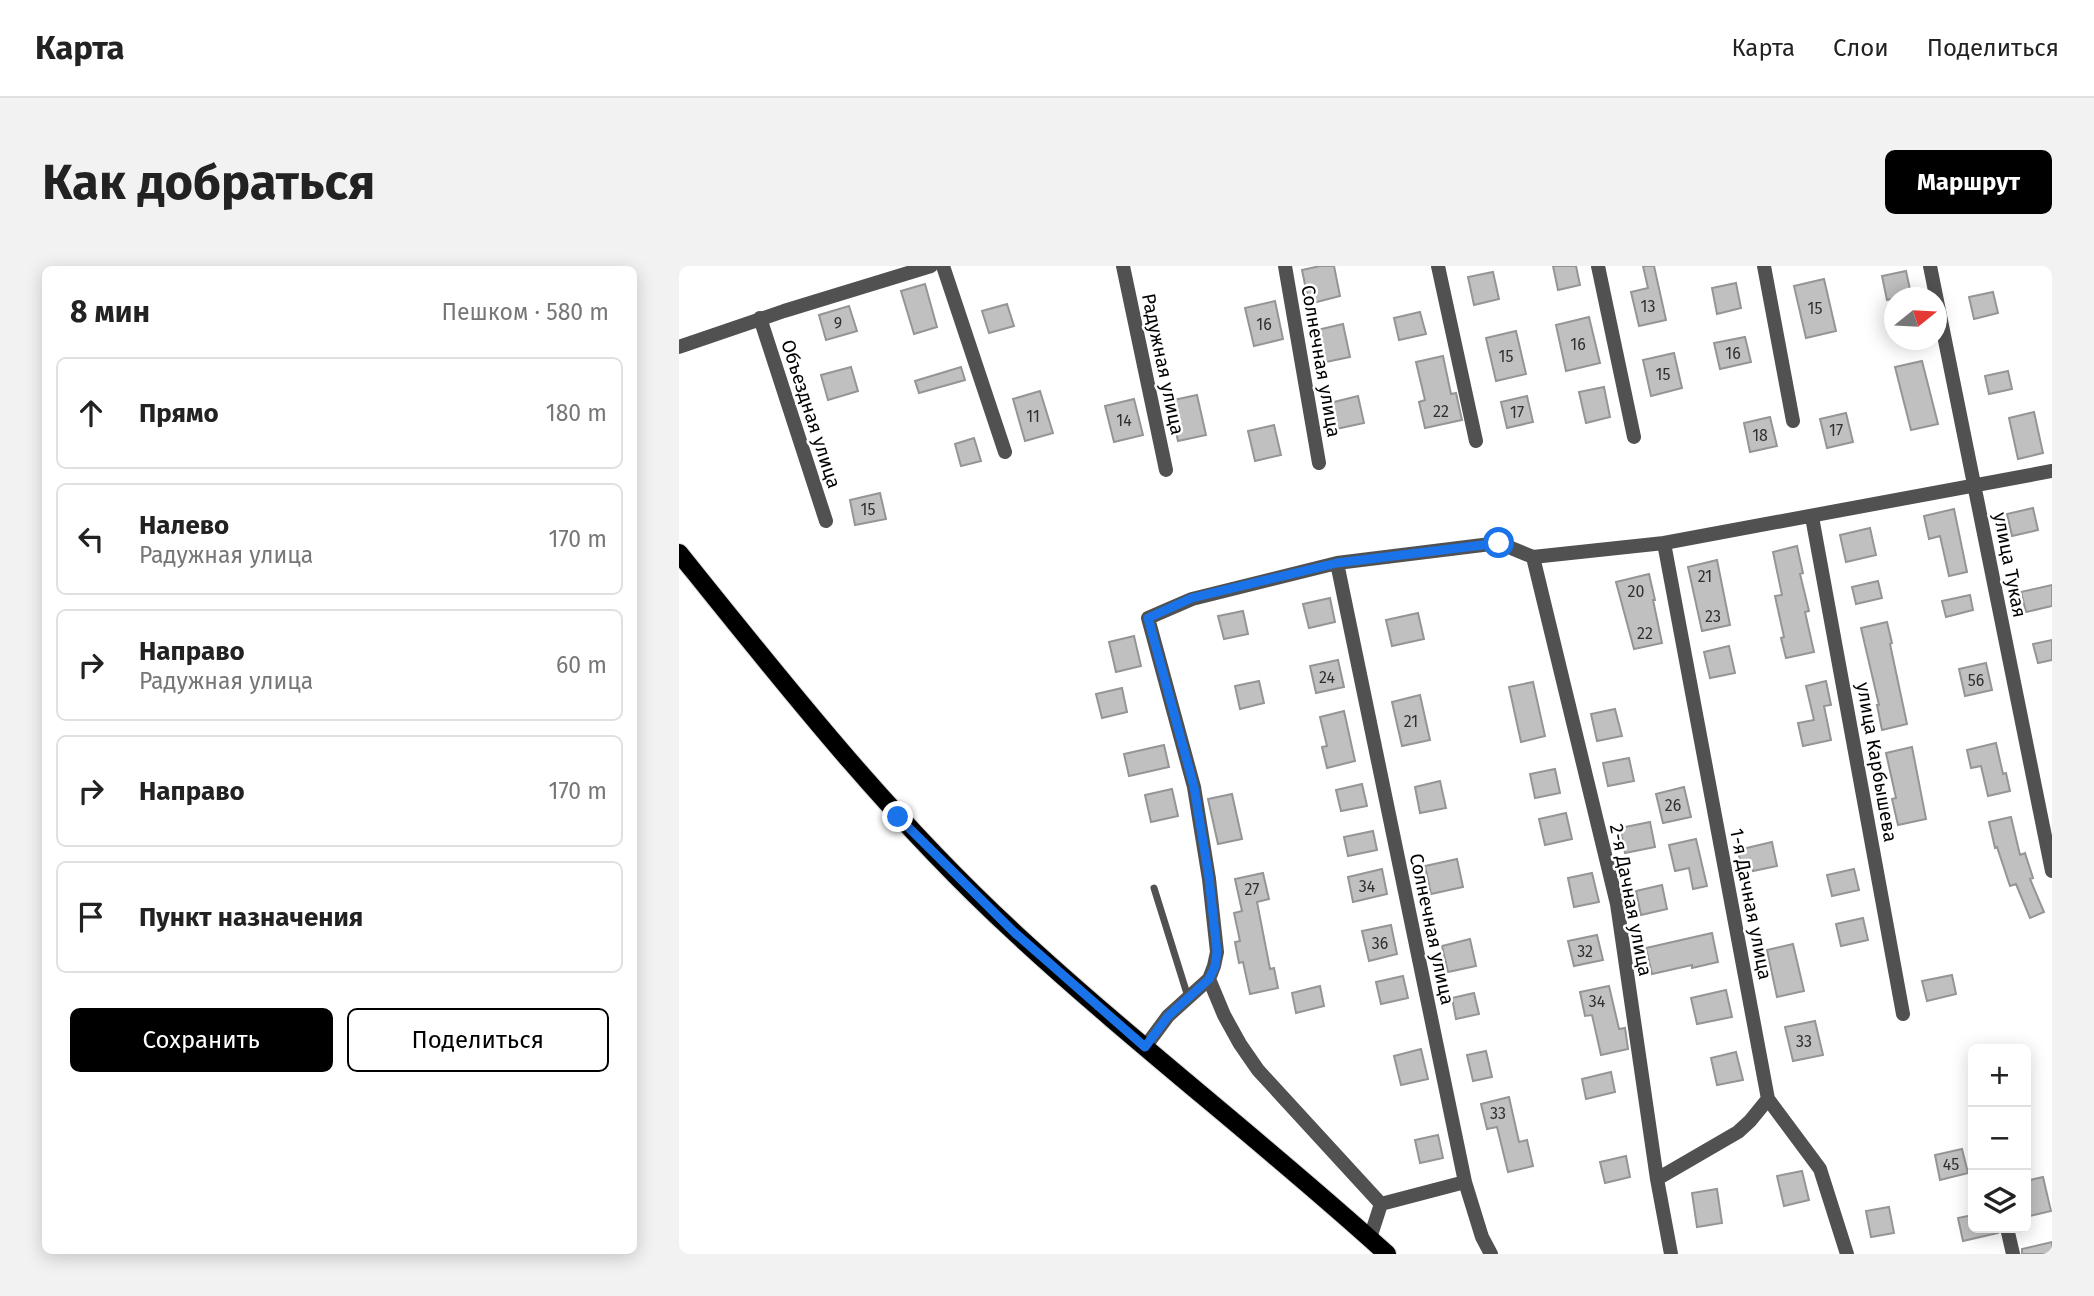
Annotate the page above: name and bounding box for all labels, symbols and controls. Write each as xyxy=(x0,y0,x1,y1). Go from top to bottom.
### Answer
text: Карта xyxy=(35,28,125,68)
text: Карта xyxy=(1731,34,1795,62)
text: Слои xyxy=(1833,34,1889,62)
text: Поделиться xyxy=(1927,34,2059,62)
button: Маршрут xyxy=(1885,150,2052,214)
text: Как добраться xyxy=(42,153,375,212)
street label: Солнечная улица xyxy=(1296,283,1346,439)
north arrow xyxy=(1884,287,1947,350)
street label: Радужная улица xyxy=(1137,291,1189,437)
text: 8 мин xyxy=(70,294,150,330)
house number: 13 xyxy=(1641,297,1655,316)
text: Пешком · 580 m xyxy=(441,298,609,326)
house number: 15 xyxy=(1808,299,1822,318)
house number: 9 xyxy=(834,314,842,333)
house number: 16 xyxy=(1256,315,1272,334)
house number: 16 xyxy=(1570,335,1586,354)
street label: Объездная улица xyxy=(776,337,846,491)
house number: 16 xyxy=(1725,344,1741,363)
house number: 15 xyxy=(1499,347,1513,366)
house number: 15 xyxy=(1656,365,1670,384)
icon: ahead xyxy=(72,394,110,432)
text: Прямо xyxy=(139,398,219,429)
text: 180 m xyxy=(546,399,607,427)
house number: 22 xyxy=(1433,402,1449,421)
house number: 17 xyxy=(1510,403,1524,422)
house number: 11 xyxy=(1026,407,1040,426)
house number: 14 xyxy=(1116,411,1132,430)
house number: 17 xyxy=(1829,421,1843,440)
house number: 18 xyxy=(1752,426,1768,445)
house number: 15 xyxy=(861,500,875,519)
text: Налево xyxy=(139,510,229,541)
street label: улица Тукая xyxy=(1989,510,2031,620)
icon: left xyxy=(72,520,110,558)
text: 170 m xyxy=(548,525,607,553)
route start xyxy=(1483,527,1514,558)
text: Радужная улица xyxy=(139,541,313,569)
house number: 21 xyxy=(1698,567,1712,586)
house number: 20 xyxy=(1628,582,1644,601)
house number: 23 xyxy=(1705,607,1721,626)
house number: 22 xyxy=(1637,624,1653,643)
text: Направо xyxy=(139,636,245,667)
icon: right xyxy=(72,646,110,684)
text: 60 m xyxy=(556,651,607,679)
text: Радужная улица xyxy=(139,667,313,695)
house number: 24 xyxy=(1319,668,1335,687)
house number: 56 xyxy=(1968,671,1984,690)
street label: улица Карбышева xyxy=(1852,680,1902,844)
house number: 21 xyxy=(1404,712,1418,731)
icon: right xyxy=(72,772,110,810)
text: Направо xyxy=(139,776,245,807)
text: 170 m xyxy=(548,777,607,805)
house number: 26 xyxy=(1665,796,1681,815)
route end xyxy=(882,801,913,832)
street label: 2-я Дачная улица xyxy=(1605,822,1657,978)
street label: 1-я Дачная улица xyxy=(1725,826,1777,982)
street label: Солнечная улица xyxy=(1405,851,1459,1007)
house number: 34 xyxy=(1359,877,1376,896)
house number: 27 xyxy=(1245,880,1259,899)
icon: arrive xyxy=(72,898,110,936)
text: Пункт назначения xyxy=(139,902,363,933)
house number: 36 xyxy=(1372,934,1388,953)
house number: 32 xyxy=(1577,942,1593,961)
house number: 34 xyxy=(1589,992,1606,1011)
button: Сохранить xyxy=(70,1008,333,1072)
button: Поделиться xyxy=(347,1008,609,1072)
house number: 33 xyxy=(1796,1032,1812,1051)
map controls xyxy=(1968,1044,2031,1233)
button: + xyxy=(1968,1044,2031,1107)
house number: 33 xyxy=(1490,1104,1506,1123)
button: − xyxy=(1968,1107,2031,1170)
house number: 45 xyxy=(1943,1155,1959,1174)
button: layers xyxy=(1968,1170,2031,1233)

